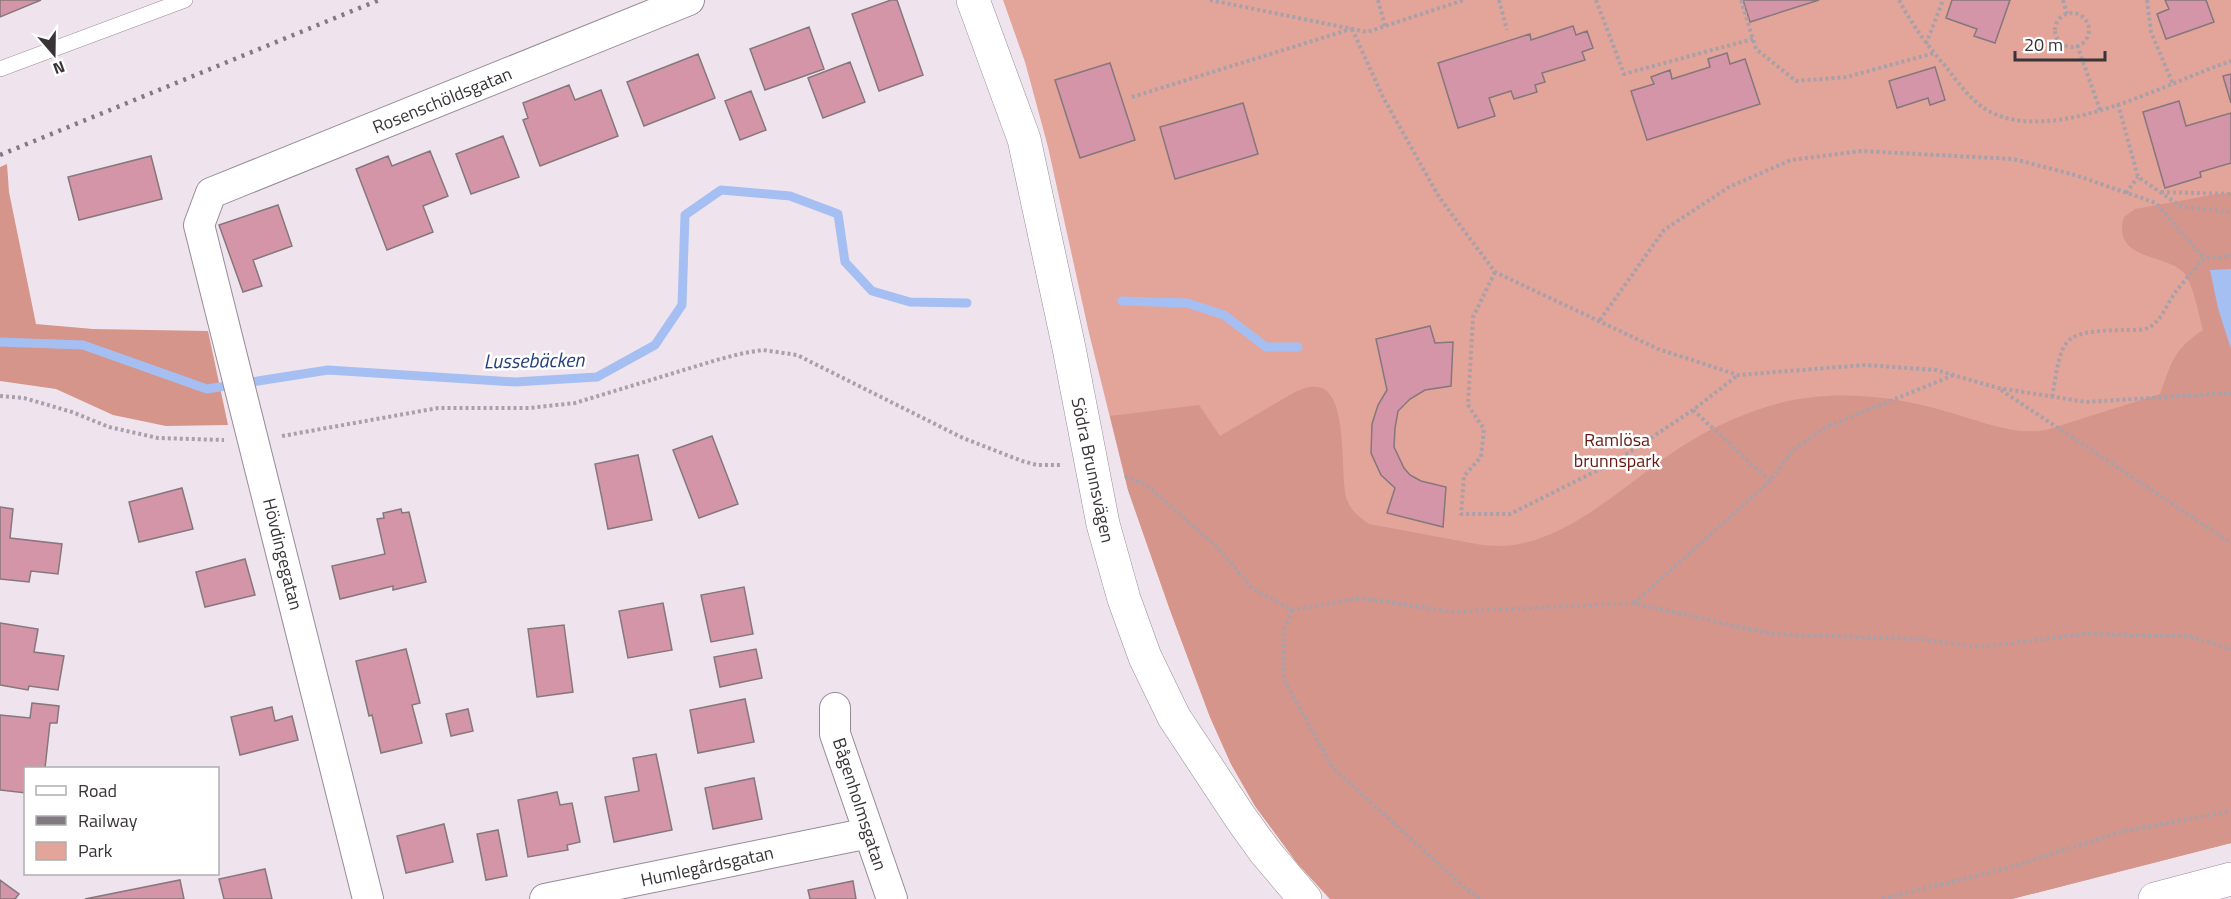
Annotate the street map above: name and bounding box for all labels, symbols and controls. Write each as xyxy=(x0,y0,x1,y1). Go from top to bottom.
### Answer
north arrow xyxy=(24,24,84,84)
scale bar xyxy=(2015,24,2105,62)
text: 20 m xyxy=(2024,31,2063,58)
text: N xyxy=(50,55,68,81)
street label: Rosenschöldsgatan xyxy=(368,60,516,140)
water label: Lussebäcken xyxy=(483,344,586,376)
street label: Södra Brunnsvägen xyxy=(1064,395,1122,545)
park label: Ramlösa brunnspark xyxy=(1574,426,1661,474)
street label: Hövdingegatan xyxy=(256,495,310,613)
street label: Bågenholmsgatan xyxy=(826,734,894,874)
legend xyxy=(24,767,219,875)
text: Road xyxy=(78,777,117,804)
text: Railway xyxy=(78,807,138,834)
text: Park xyxy=(78,837,113,864)
street label: Humlegårdsgatan xyxy=(638,839,776,893)

